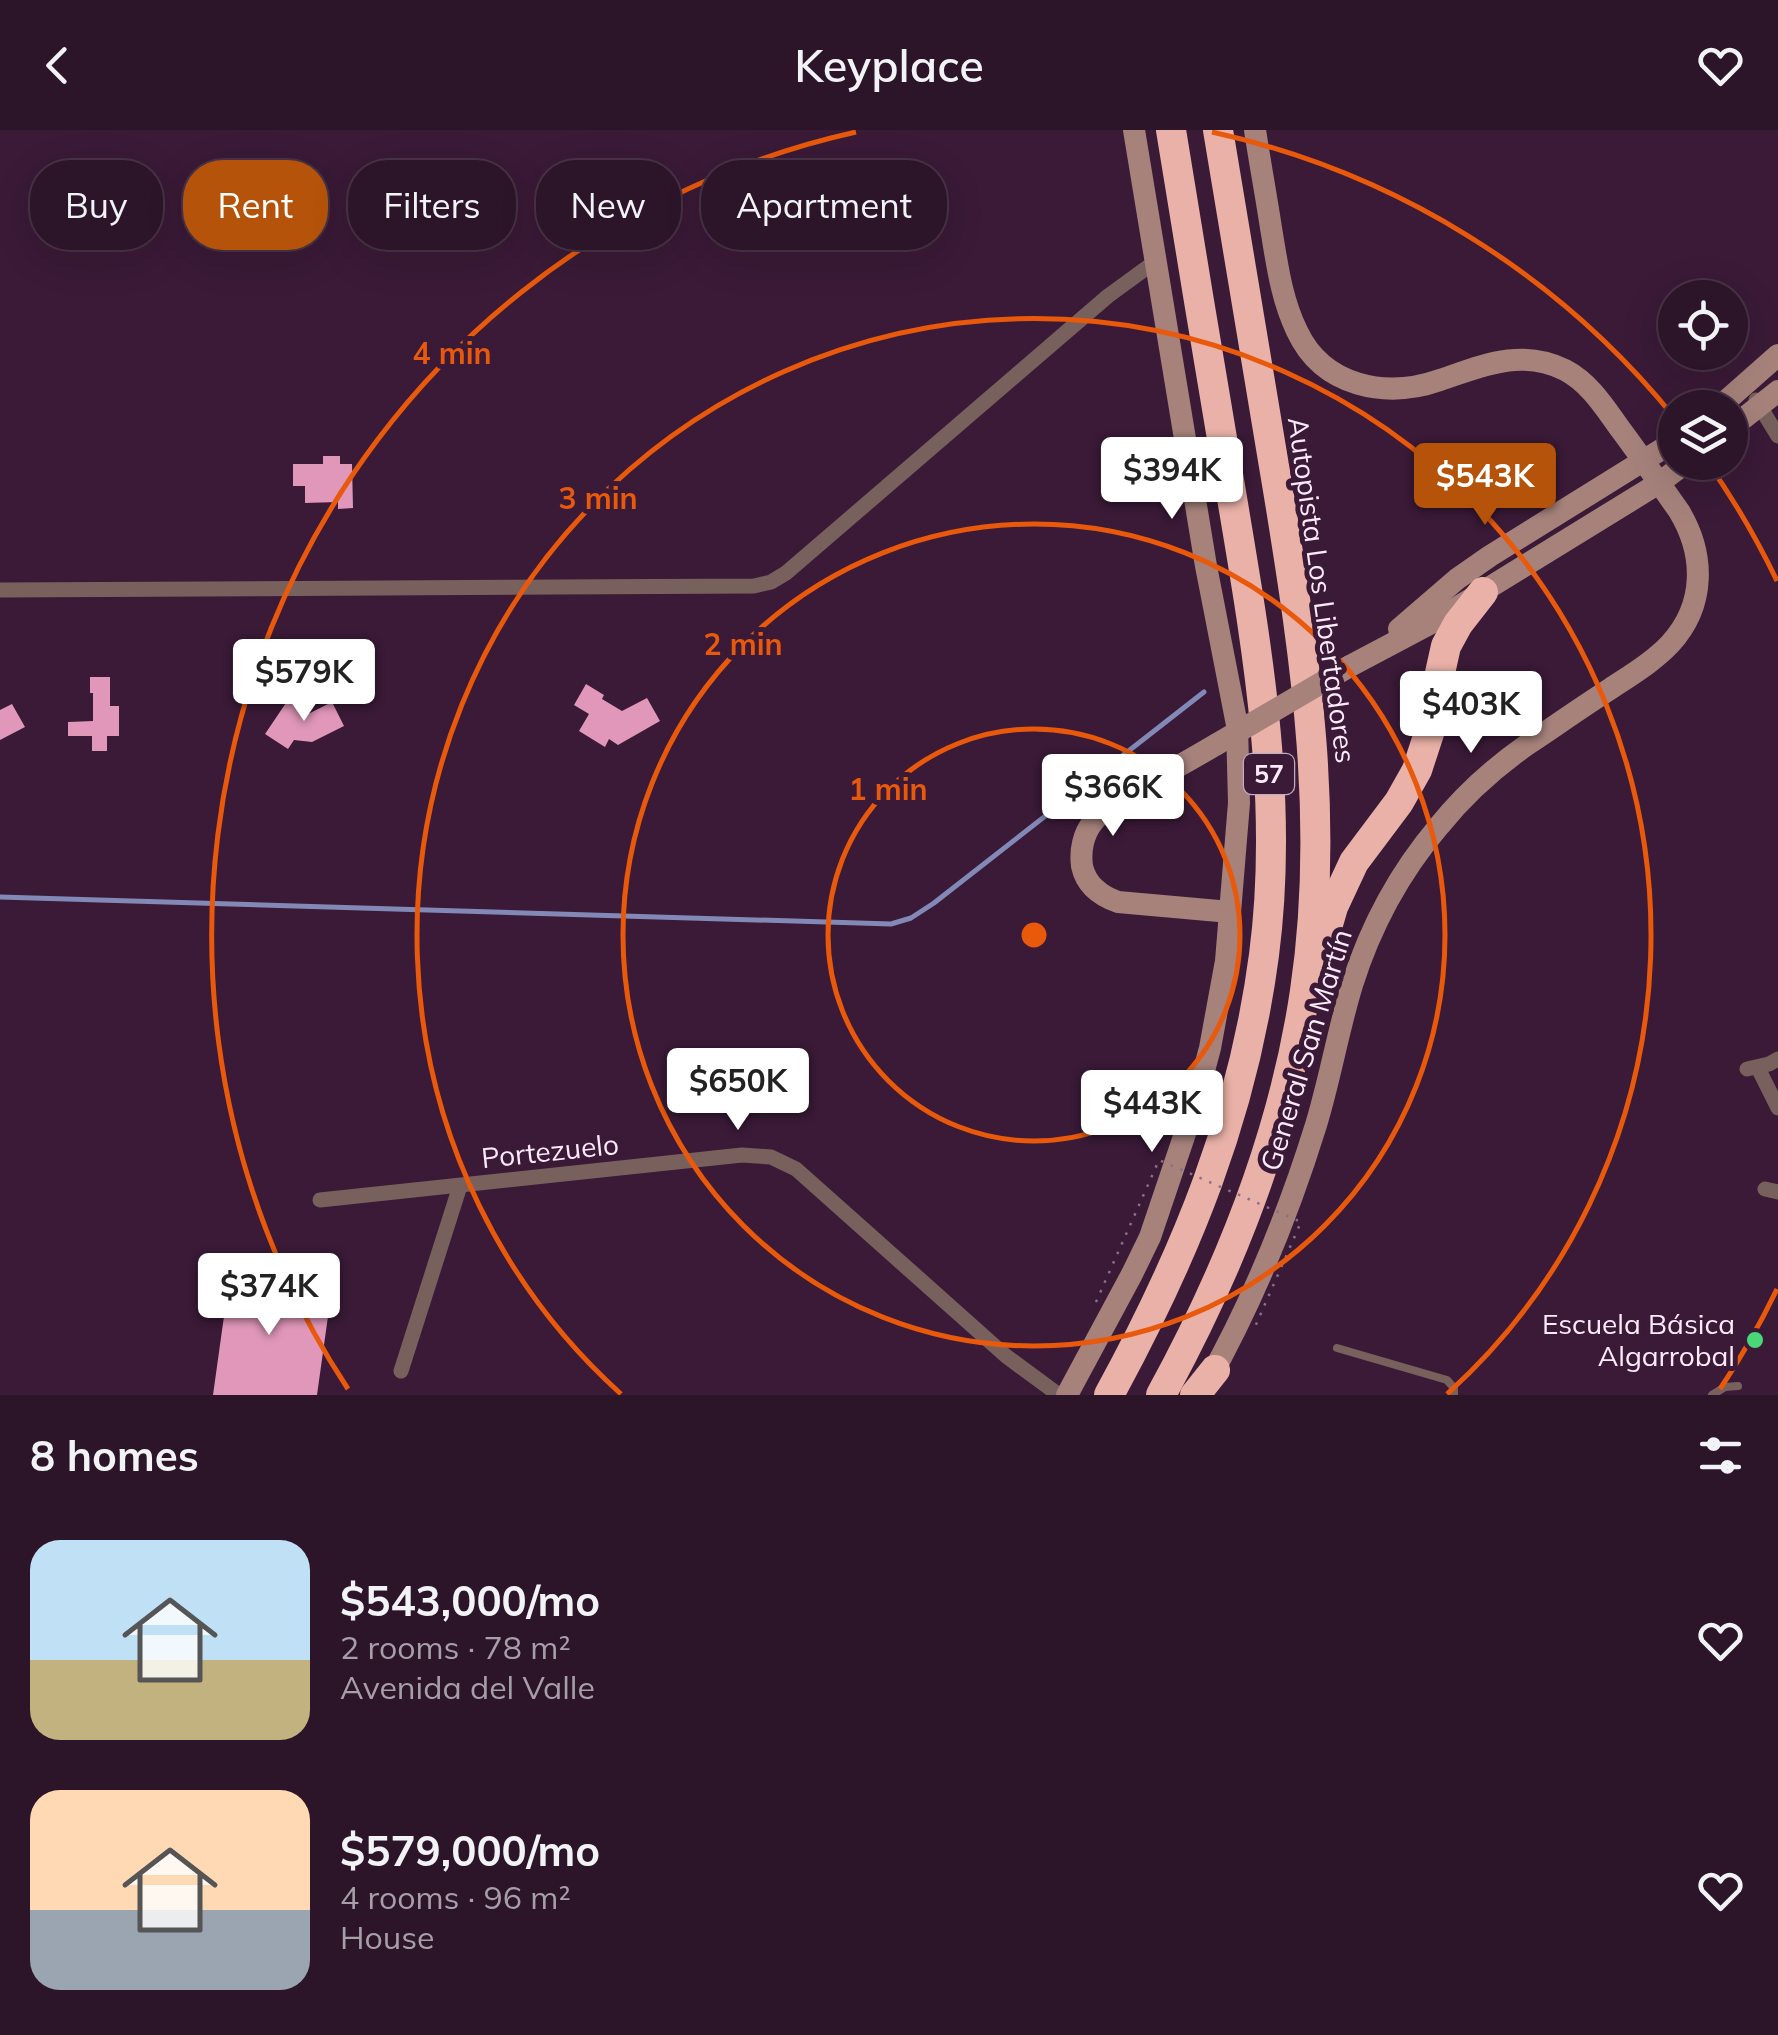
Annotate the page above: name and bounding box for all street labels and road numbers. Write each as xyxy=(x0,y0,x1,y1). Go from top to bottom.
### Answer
street label: Autopista Los Libertadores xyxy=(1281,415,1364,765)
road number: 57 xyxy=(1244,754,1294,794)
street label: General San Martín xyxy=(1252,925,1359,1175)
street label: Portezuelo xyxy=(480,1126,620,1175)

